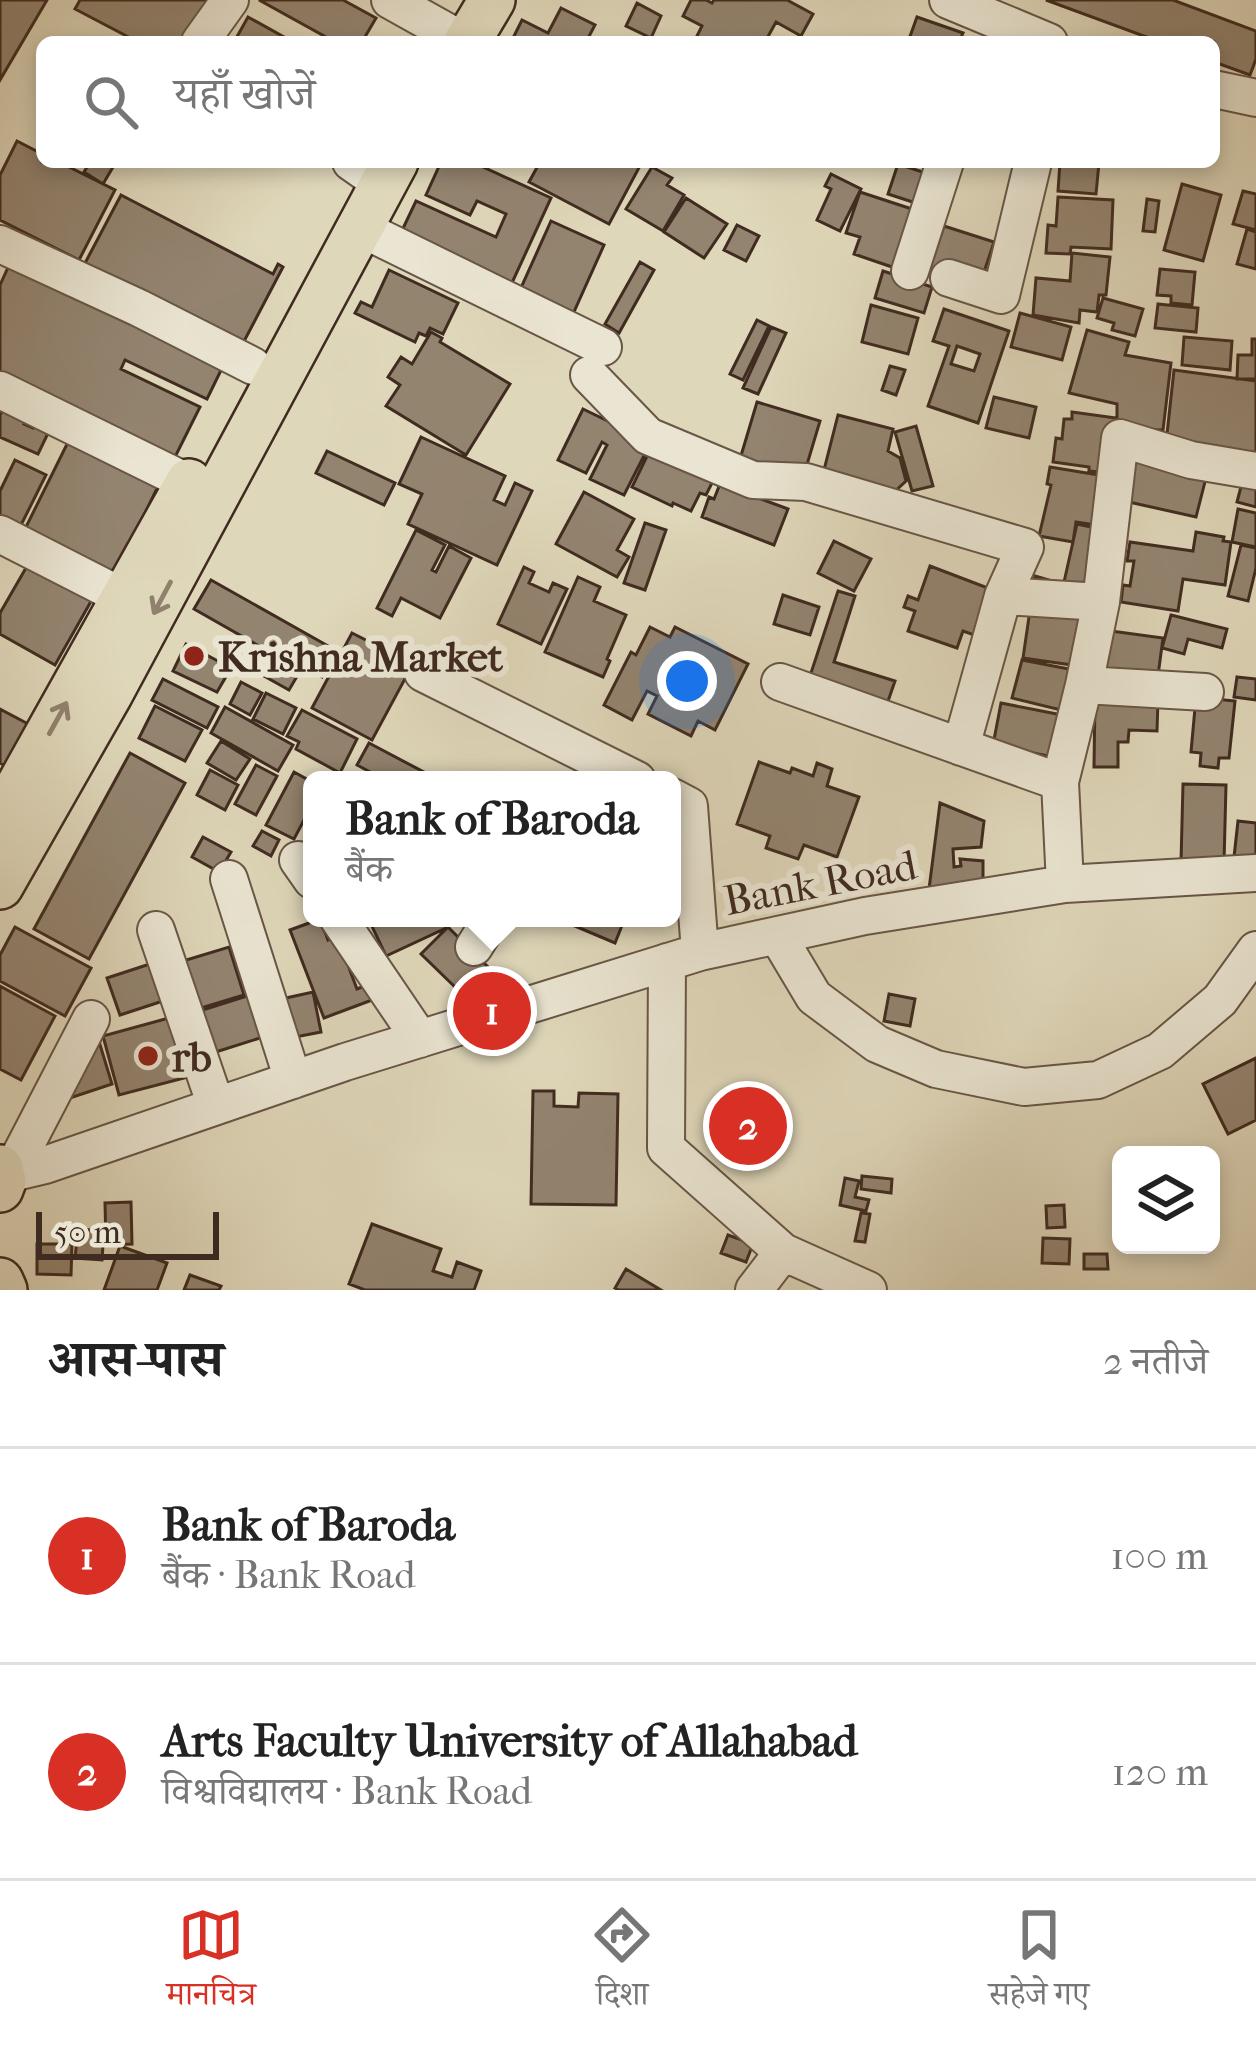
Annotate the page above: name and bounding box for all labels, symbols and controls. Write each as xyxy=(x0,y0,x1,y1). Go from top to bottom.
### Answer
search box xyxy=(36,36,1220,168)
text: यहाँ खोजें xyxy=(174,68,315,121)
icon: search xyxy=(78,69,144,135)
one-way arrow xyxy=(150,580,173,615)
place label: Krishna Market xyxy=(218,633,504,682)
marker: Krishna Market xyxy=(181,643,207,669)
your location xyxy=(657,651,717,711)
one-way arrow xyxy=(46,701,70,736)
popup xyxy=(303,771,681,927)
text: Bank of Baroda xyxy=(345,793,639,846)
street label: Bank Road xyxy=(720,841,922,926)
text: बैंक xyxy=(345,846,393,892)
pin: 1 xyxy=(453,966,531,1056)
place label: rb xyxy=(172,1033,212,1082)
marker: rb xyxy=(135,1043,161,1069)
pin: 2 xyxy=(709,1081,787,1171)
map controls xyxy=(1112,1146,1220,1254)
button: layers xyxy=(1112,1146,1220,1254)
scale bar xyxy=(36,1206,219,1259)
text: 50 m xyxy=(54,1213,121,1252)
text: आस-पास xyxy=(48,1329,223,1389)
text: 2 नतीजे xyxy=(1103,1338,1208,1384)
text: Bank of Baroda xyxy=(162,1499,455,1552)
text: 1 xyxy=(80,1533,94,1579)
text: 100 m xyxy=(1110,1533,1208,1579)
text: बैंक · Bank Road xyxy=(162,1552,415,1598)
text: Arts Faculty University of Allahabad xyxy=(162,1715,858,1768)
text: 2 xyxy=(77,1749,97,1795)
text: 120 m xyxy=(1112,1749,1208,1795)
text: विश्वविद्यालय · Bank Road xyxy=(162,1768,532,1814)
tab: मानचित्र xyxy=(167,1902,256,2026)
tab: दिशा xyxy=(589,1902,655,2026)
tab: सहेजे गए xyxy=(988,1902,1089,2026)

